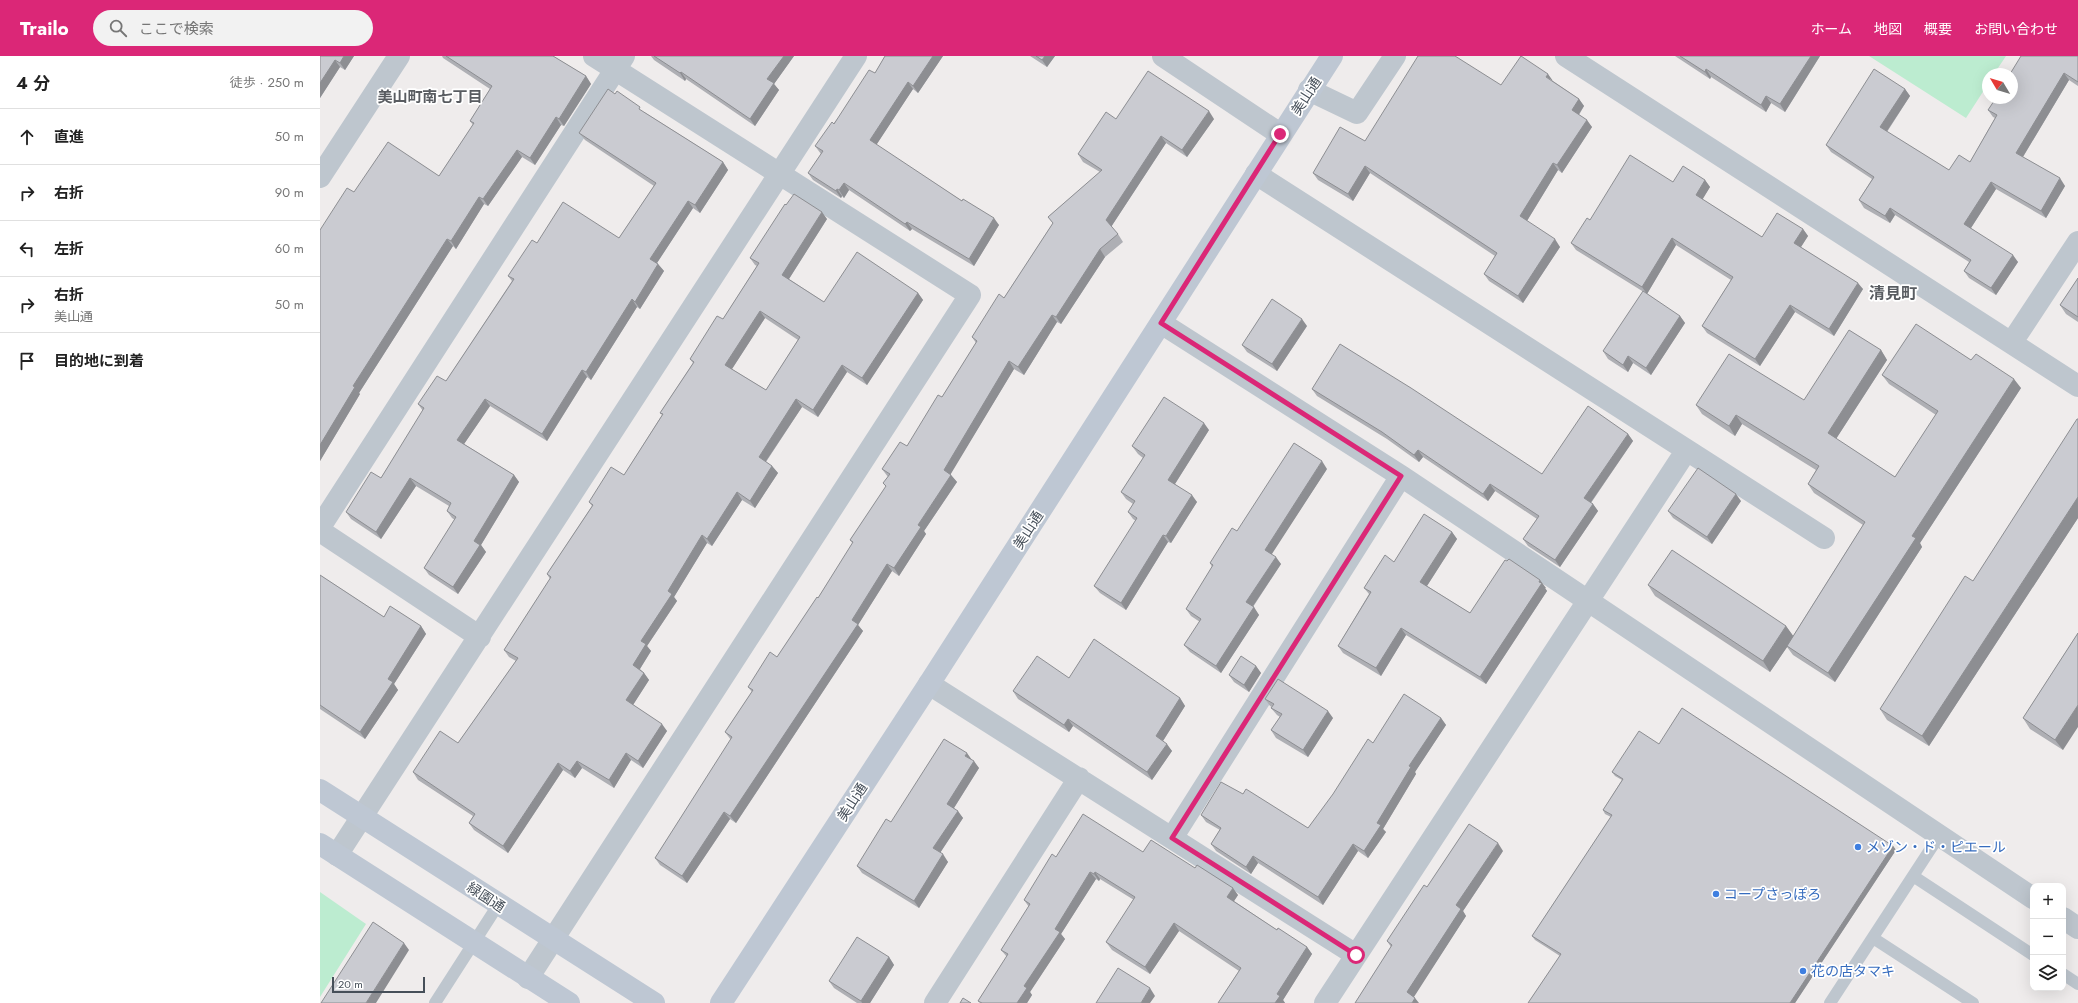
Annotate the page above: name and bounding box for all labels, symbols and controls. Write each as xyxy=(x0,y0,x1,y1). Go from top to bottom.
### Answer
search box xyxy=(93,10,373,46)
text: Trailo xyxy=(20,15,69,42)
icon: search xyxy=(107,17,129,39)
text: ここで検索 xyxy=(139,18,214,40)
text: ホーム xyxy=(1810,19,1852,39)
text: 地図 xyxy=(1874,19,1902,39)
text: 概要 xyxy=(1924,19,1952,39)
text: お問い合わせ xyxy=(1974,19,2058,39)
north arrow xyxy=(1982,68,2018,104)
text: 4 分 xyxy=(16,71,50,95)
text: 徒歩 · 250 m xyxy=(230,73,304,92)
street label: 美山通 xyxy=(1286,73,1326,119)
district label: 美山町南七丁目 xyxy=(377,86,483,108)
route end xyxy=(1271,125,1289,143)
icon: ahead xyxy=(16,126,38,148)
text: 直進 xyxy=(54,126,84,148)
text: 50 m xyxy=(275,127,304,146)
icon: right xyxy=(16,182,38,204)
text: 右折 xyxy=(54,182,84,204)
text: 90 m xyxy=(275,183,304,202)
icon: left xyxy=(16,238,38,260)
text: 左折 xyxy=(54,238,84,260)
text: 60 m xyxy=(275,239,304,258)
district label: 清見町 xyxy=(1869,282,1917,305)
text: 右折 xyxy=(54,284,84,306)
icon: right xyxy=(16,294,38,316)
text: 50 m xyxy=(275,295,304,314)
text: 美山通 xyxy=(54,307,93,326)
icon: arrive xyxy=(16,350,38,372)
text: 目的地に到着 xyxy=(54,350,144,372)
street label: 美山通 xyxy=(1008,507,1048,553)
street label: 美山通 xyxy=(832,779,872,825)
place label: メゾン・ド・ピエール xyxy=(1866,837,2006,857)
marker: メゾン・ド・ピエール xyxy=(1853,842,1863,852)
street label: 緑園通 xyxy=(463,877,509,917)
map controls xyxy=(2030,883,2066,991)
button: + xyxy=(2030,883,2066,919)
place label: コープさっぽろ xyxy=(1724,884,1821,904)
marker: コープさっぽろ xyxy=(1711,889,1721,899)
button: − xyxy=(2030,919,2066,955)
route start xyxy=(1347,946,1365,964)
button: layers xyxy=(2030,955,2066,991)
place label: 花の店タマキ xyxy=(1811,961,1895,981)
marker: 花の店タマキ xyxy=(1798,966,1808,976)
scale bar xyxy=(332,975,425,994)
text: 20 m xyxy=(338,976,363,992)

